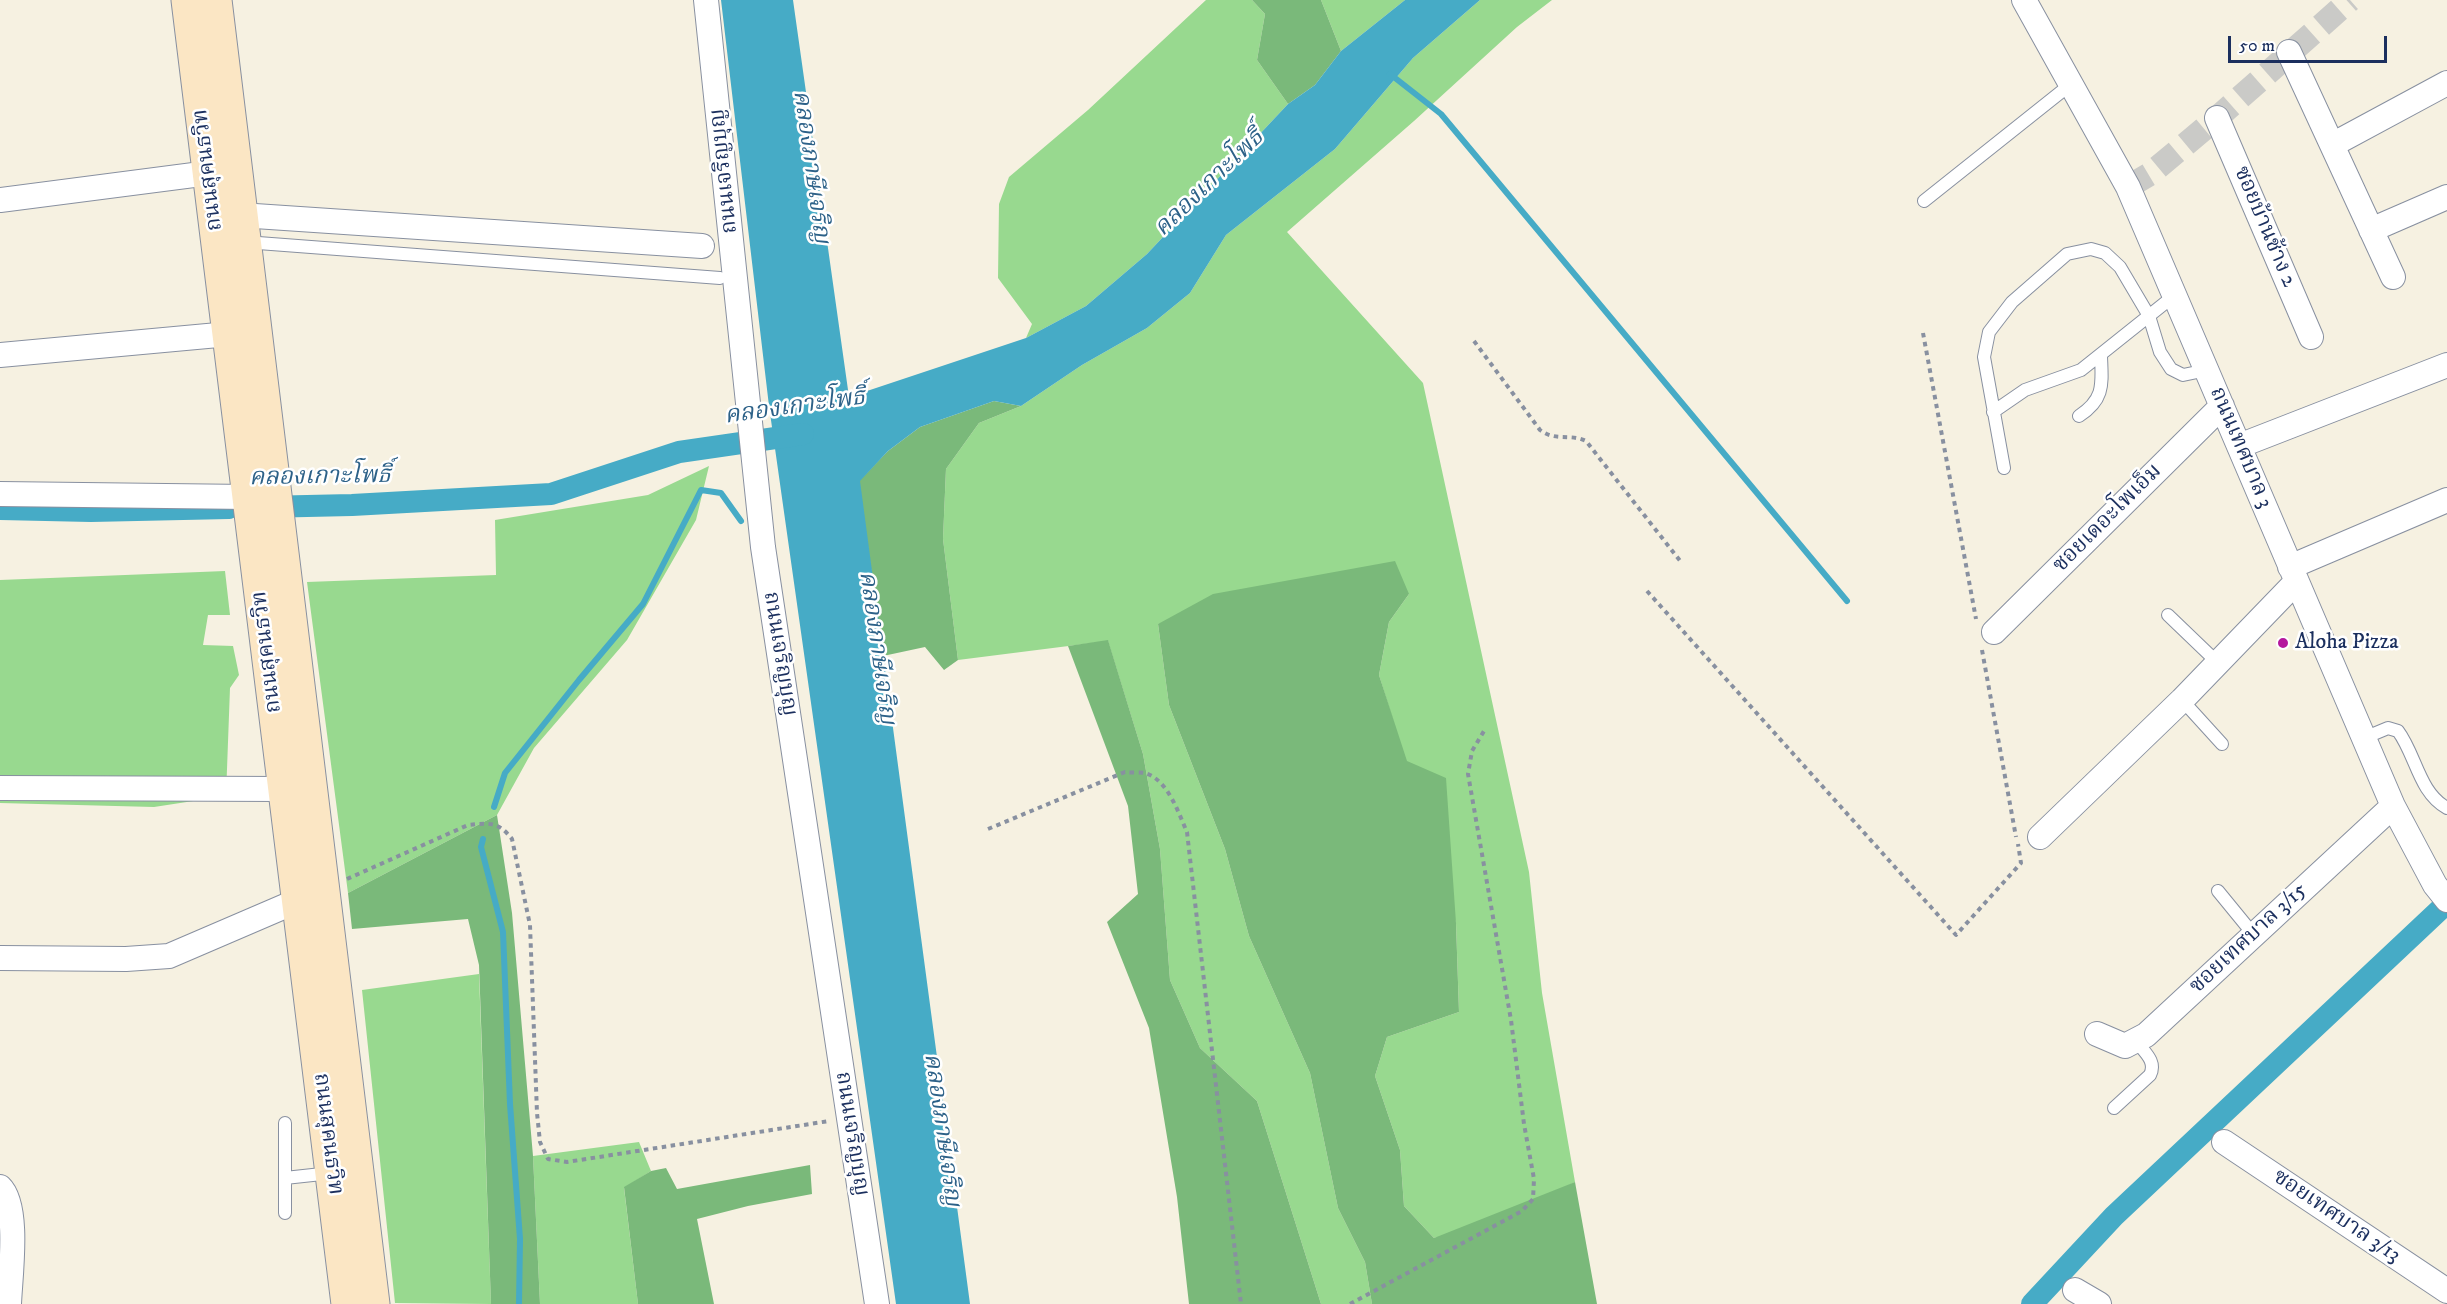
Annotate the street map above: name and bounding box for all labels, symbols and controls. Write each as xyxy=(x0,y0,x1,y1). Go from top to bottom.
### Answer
scale bar xyxy=(2231,24,2390,62)
text: 50 m xyxy=(2239,35,2275,57)
water label: คลองภาษีเจริญ xyxy=(785,89,835,245)
street label: ถนนเจริญบุญ xyxy=(705,107,745,235)
street label: ถนนสุคนธวิท xyxy=(188,108,230,232)
water label: คลองเกาะโพธิ์ xyxy=(1149,124,1271,244)
street label: ซอยบ้านช้าง 2 xyxy=(2227,163,2301,291)
street label: ถนนเทศบาล 3 xyxy=(2203,383,2277,513)
water label: คลองเกาะโพธิ์ xyxy=(723,384,867,432)
street label: ซอยเดอะโพเอ็ม xyxy=(2048,459,2168,579)
water label: คลองเกาะโพธิ์ xyxy=(249,462,391,494)
water label: คลองภาษีเจริญ xyxy=(851,570,901,726)
street label: ถนนสุคนธวิท xyxy=(247,590,289,714)
street label: ถนนเจริญบุญ xyxy=(756,590,802,718)
place label: Aloha Pizza xyxy=(2295,630,2399,656)
marker: Aloha Pizza xyxy=(2276,636,2290,650)
street label: ซอยเทศบาล 3/15 xyxy=(2185,878,2313,1000)
water label: คลองภาษีเจริญ xyxy=(916,1052,966,1208)
street label: ถนนเจริญบุญ xyxy=(828,1070,874,1198)
street label: ถนนสุคนธวิท xyxy=(306,1072,348,1196)
street label: ซอยเทศบาล 3/13 xyxy=(2267,1165,2405,1269)

